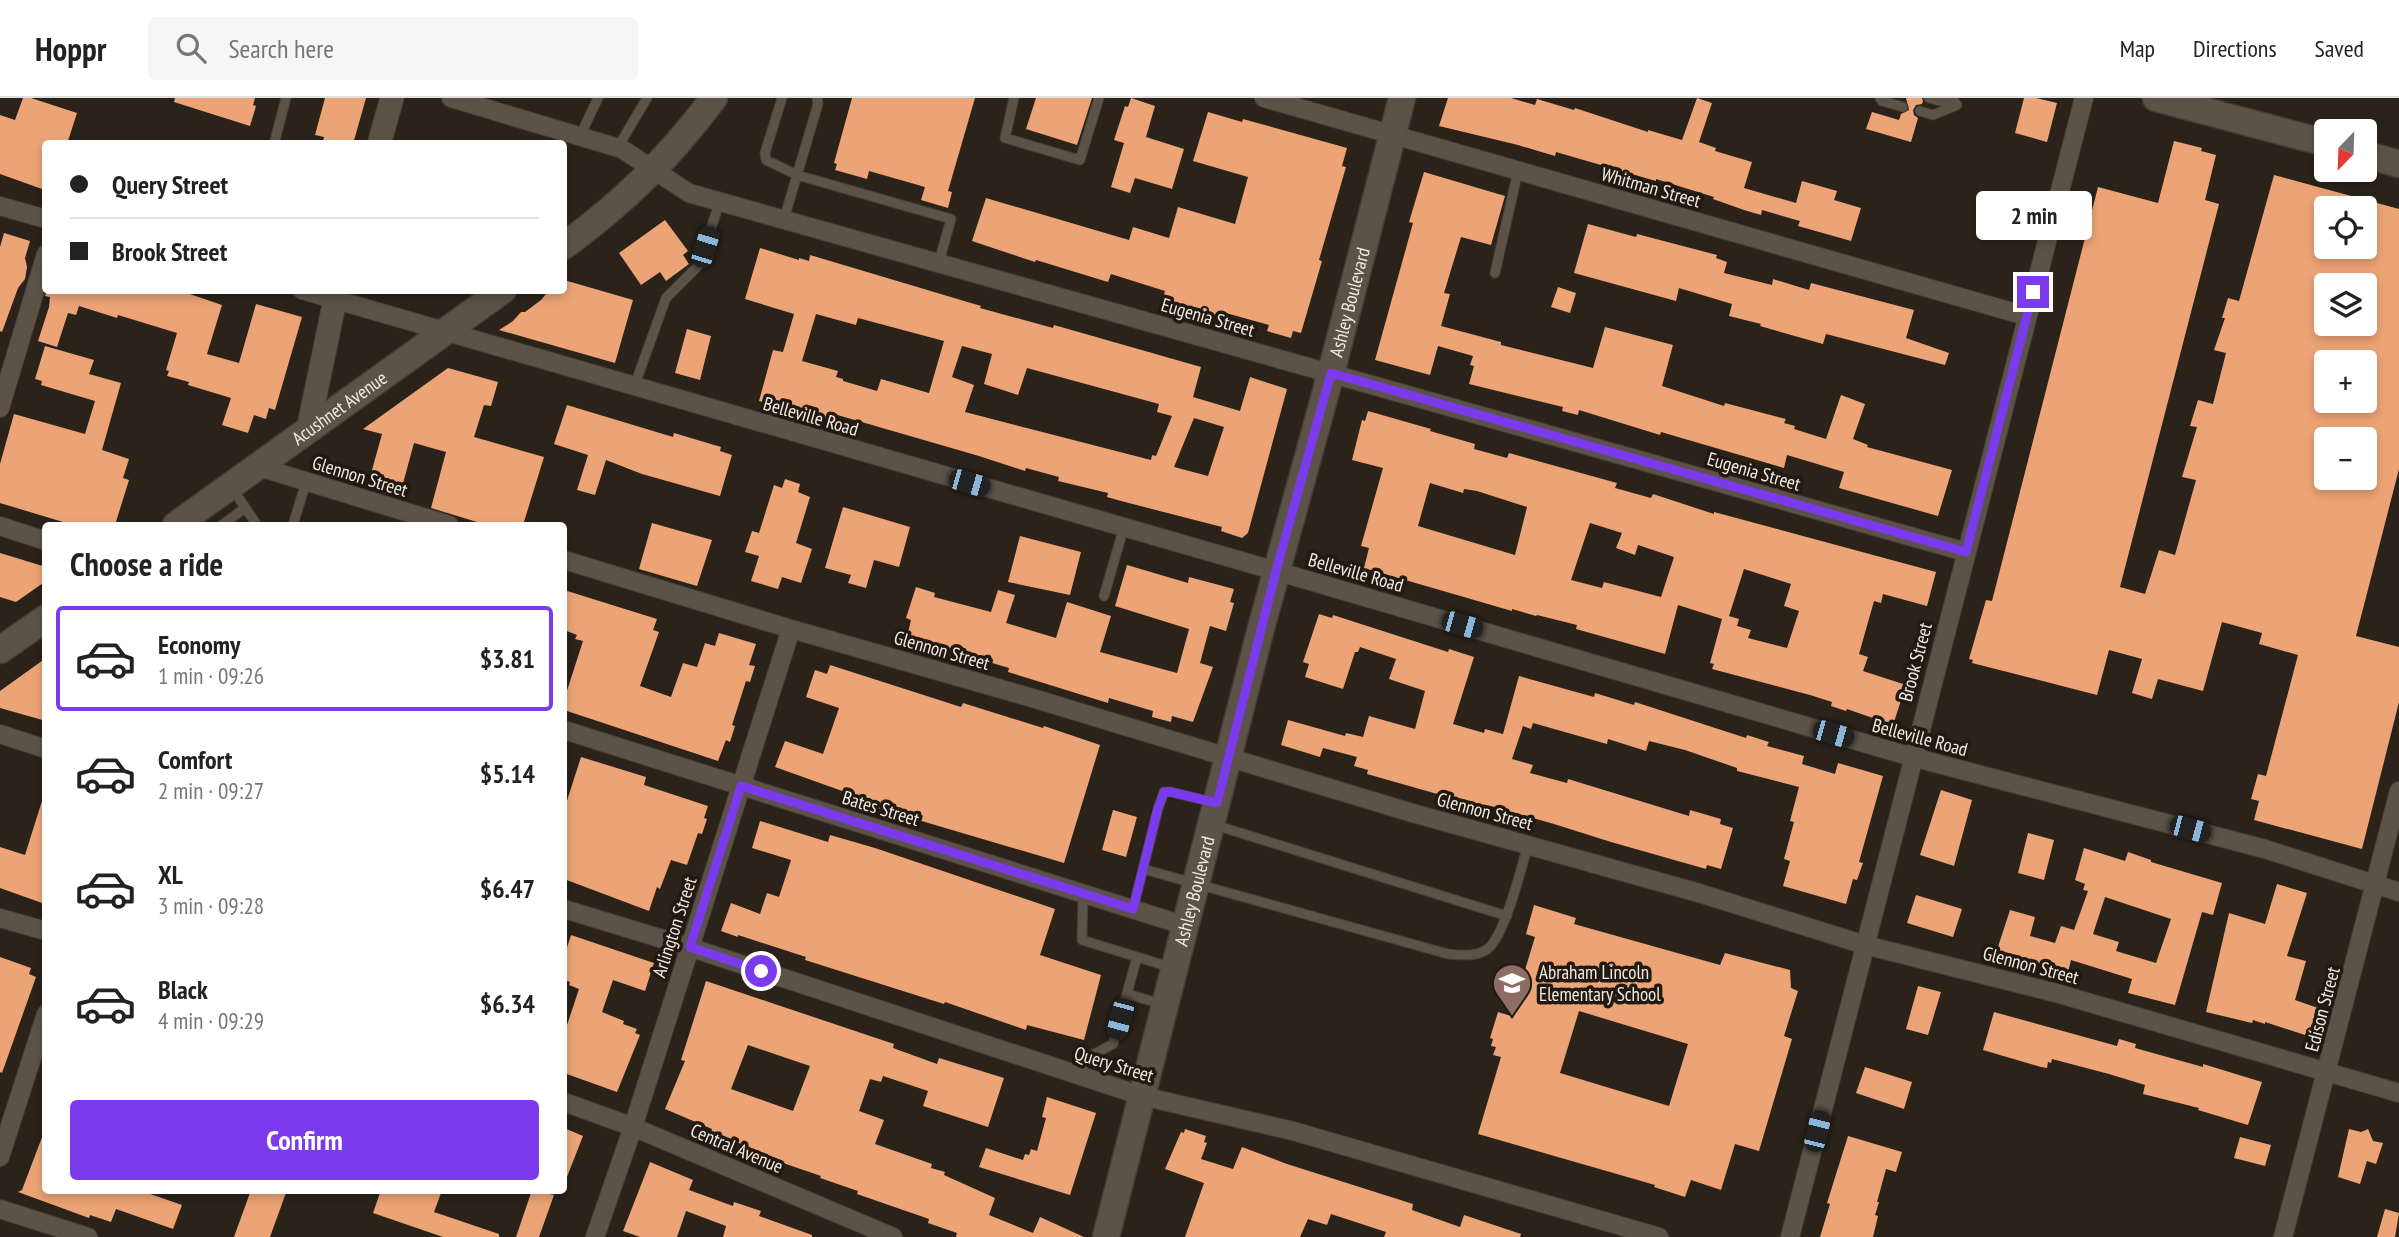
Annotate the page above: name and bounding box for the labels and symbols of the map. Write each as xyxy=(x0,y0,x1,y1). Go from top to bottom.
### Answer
north arrow xyxy=(2314,119,2376,182)
street label: Whitman Street xyxy=(1599,161,1704,213)
callout: 2 min xyxy=(1975,190,2091,240)
car xyxy=(689,224,722,270)
street label: Ashley Boulevard xyxy=(1324,245,1375,360)
route end xyxy=(2017,276,2049,308)
street label: Eugenia Street xyxy=(1159,292,1258,342)
street label: Acushnet Avenue xyxy=(287,365,392,450)
street label: Belleville Road xyxy=(761,391,861,441)
street label: Eugenia Street xyxy=(1705,446,1804,496)
street label: Glennon Street xyxy=(310,450,411,502)
car xyxy=(946,467,993,499)
street label: Belleville Road xyxy=(1306,547,1406,597)
car xyxy=(1439,609,1486,641)
street label: Brook Street xyxy=(1893,619,1937,704)
street label: Glennon Street xyxy=(891,625,993,675)
street label: Belleville Road xyxy=(1870,713,1970,761)
car xyxy=(1810,718,1857,750)
street label: Bates Street xyxy=(840,785,923,831)
street label: Glennon Street xyxy=(1434,787,1536,836)
car xyxy=(2167,813,2214,845)
street label: Ashley Boulevard xyxy=(1169,834,1220,948)
street label: Arlington Street xyxy=(646,873,702,980)
street label: Glennon Street xyxy=(1980,941,2082,990)
route start xyxy=(745,955,777,987)
place label: Abraham Lincoln Elementary School xyxy=(1539,960,1661,1006)
school or university icon: Abraham Lincoln Elementary School xyxy=(1491,962,1533,1017)
street label: Edison Street xyxy=(2299,963,2345,1054)
car xyxy=(1105,996,1136,1042)
street label: Query Street xyxy=(1071,1041,1157,1088)
car xyxy=(1802,1108,1833,1154)
street label: Central Avenue xyxy=(687,1118,787,1178)

